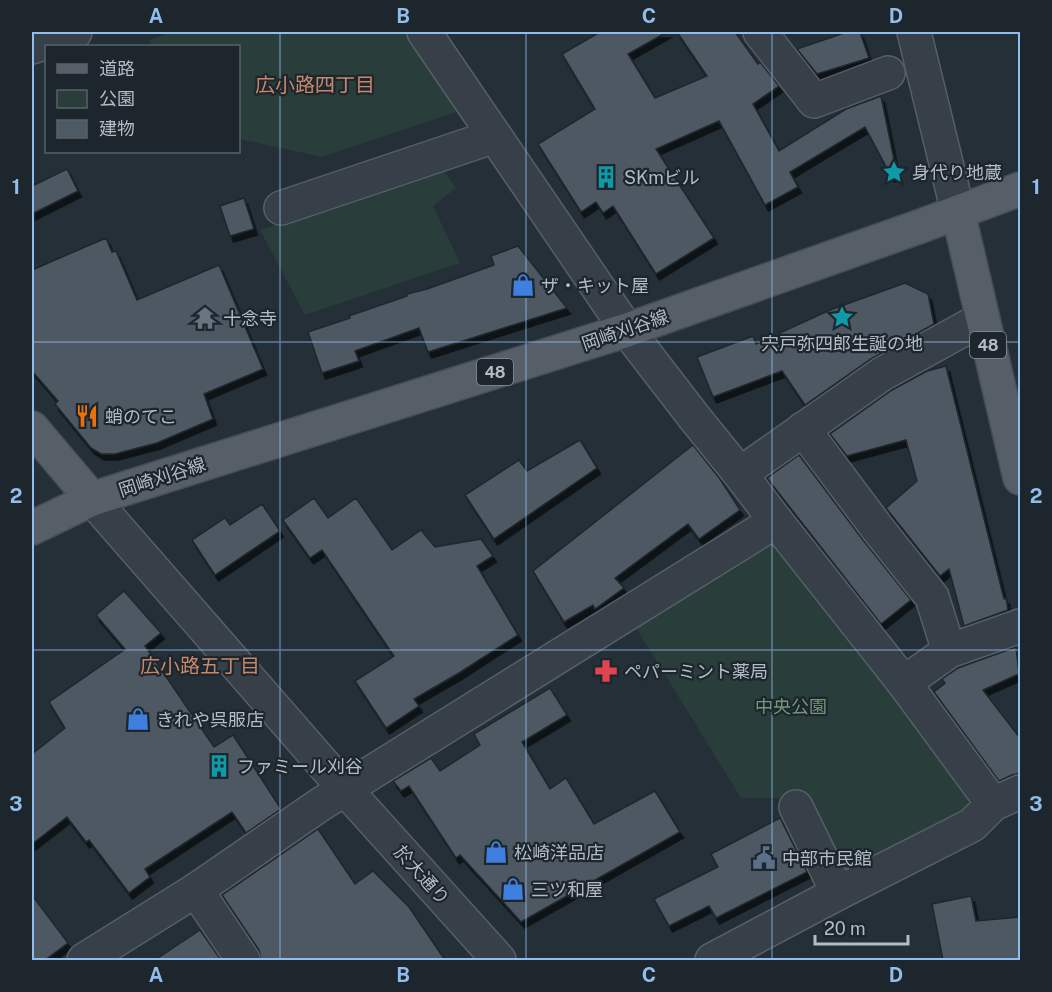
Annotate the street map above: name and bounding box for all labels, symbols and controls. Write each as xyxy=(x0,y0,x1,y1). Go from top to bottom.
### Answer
text: A xyxy=(149,4,163,28)
text: B xyxy=(396,4,410,28)
text: C xyxy=(642,4,656,28)
text: D xyxy=(889,4,903,28)
legend xyxy=(45,45,240,153)
text: 道路 xyxy=(99,58,135,79)
district label: 広小路四丁目 xyxy=(255,73,375,97)
text: 公園 xyxy=(99,88,135,109)
text: 建物 xyxy=(99,118,135,139)
place icon: 身代り地蔵 xyxy=(881,159,907,185)
place label: 身代り地蔵 xyxy=(912,162,1002,183)
building icon: SKmビル xyxy=(593,164,619,190)
place label: SKmビル xyxy=(624,167,700,188)
text: 1 xyxy=(12,175,20,199)
text: 1 xyxy=(1032,175,1040,199)
shop icon: ザ・キット屋 xyxy=(510,272,536,298)
place label: ザ・キット屋 xyxy=(541,275,649,296)
place icon: 宍戸弥四郎生誕の地 xyxy=(829,304,855,330)
temple icon: 十念寺 xyxy=(192,305,218,331)
street label: 岡崎刈谷線 xyxy=(579,305,671,355)
place label: 十念寺 xyxy=(223,308,277,329)
road number: 48 xyxy=(970,332,1006,358)
place label: 宍戸弥四郎生誕の地 xyxy=(761,333,923,354)
road number: 48 xyxy=(477,359,513,385)
restaurant icon: 蛸のてこ xyxy=(74,403,100,429)
place label: 蛸のてこ xyxy=(105,406,177,427)
street label: 岡崎刈谷線 xyxy=(116,453,208,501)
text: 2 xyxy=(10,484,22,508)
text: 2 xyxy=(1030,484,1042,508)
district label: 広小路五丁目 xyxy=(140,654,260,678)
pharmacy icon: ペパーミント薬局 xyxy=(593,658,619,684)
place label: ペパーミント薬局 xyxy=(624,661,768,682)
park label: 中央公園 xyxy=(755,696,827,717)
shop icon: きれや呉服店 xyxy=(125,706,151,732)
place label: きれや呉服店 xyxy=(156,709,264,730)
building icon: ファミール刈谷 xyxy=(206,753,232,779)
place label: ファミール刈谷 xyxy=(237,756,363,777)
text: 3 xyxy=(9,792,23,816)
text: 3 xyxy=(1029,792,1043,816)
shop icon: 松崎洋品店 xyxy=(483,839,509,865)
street label: 於大通り xyxy=(390,841,454,909)
place label: 松崎洋品店 xyxy=(514,842,604,863)
public building icon: 中部市民館 xyxy=(751,845,777,871)
place label: 中部市民館 xyxy=(782,848,872,869)
shop icon: 三ツ和屋 xyxy=(500,876,526,902)
place label: 三ツ和屋 xyxy=(531,879,603,900)
scale bar xyxy=(815,908,908,946)
text: 20 m xyxy=(824,918,866,939)
text: A xyxy=(149,963,163,987)
text: B xyxy=(396,963,410,987)
text: C xyxy=(642,963,656,987)
text: D xyxy=(889,963,903,987)

